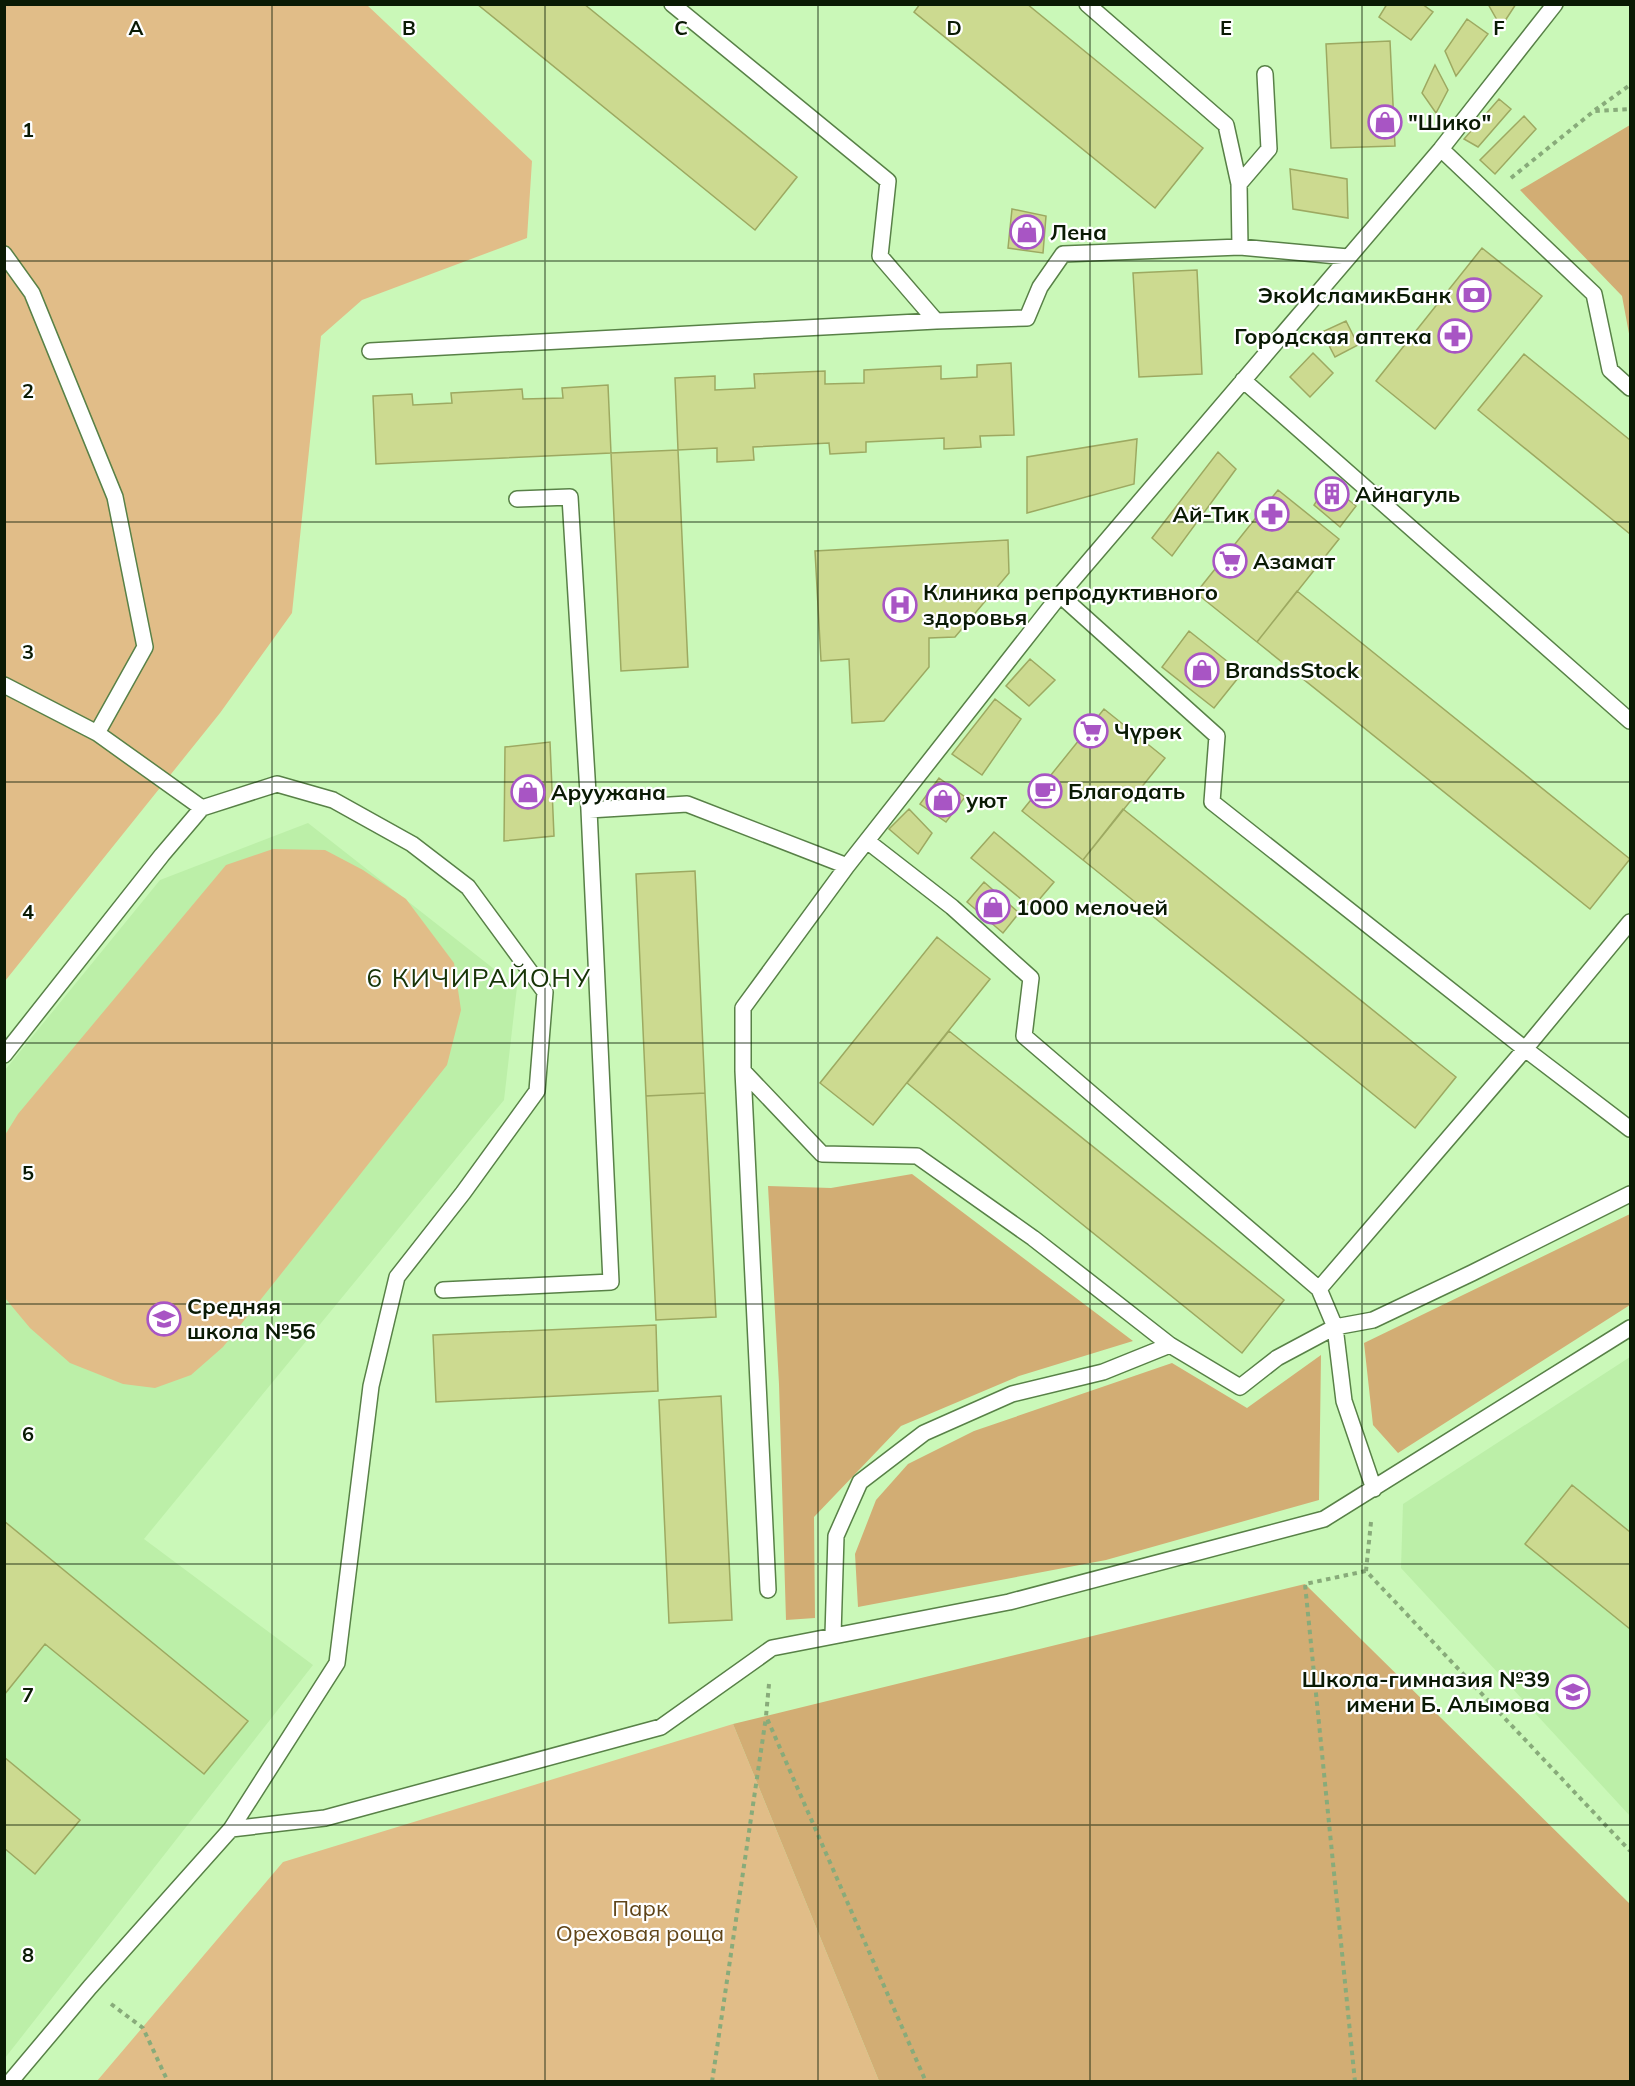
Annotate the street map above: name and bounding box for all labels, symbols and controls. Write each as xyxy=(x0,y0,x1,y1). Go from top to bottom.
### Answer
text: A xyxy=(129,15,144,40)
text: B xyxy=(402,15,416,40)
text: C xyxy=(674,15,688,40)
text: D xyxy=(946,15,962,40)
text: E xyxy=(1220,15,1232,40)
text: F xyxy=(1493,15,1505,40)
shop icon: "Шико" xyxy=(1367,104,1403,140)
place label: "Шико" xyxy=(1408,108,1491,136)
text: 1 xyxy=(22,117,34,142)
shop icon: Лена xyxy=(1009,214,1045,250)
place label: Лена xyxy=(1050,218,1107,246)
bank icon: ЭкоИсламикБанк xyxy=(1456,277,1492,313)
place label: ЭкоИсламикБанк xyxy=(1258,281,1451,309)
pharmacy icon: Городская аптека xyxy=(1437,318,1473,354)
place label: Городская аптека xyxy=(1234,322,1432,350)
text: 2 xyxy=(22,378,34,403)
building icon: Айнагуль xyxy=(1314,476,1350,512)
place label: Айнагуль xyxy=(1355,480,1460,508)
pharmacy icon: Ай-Тик xyxy=(1254,496,1290,532)
place label: Ай-Тик xyxy=(1172,500,1249,528)
supermarket icon: Азамат xyxy=(1212,543,1248,579)
place label: Азамат xyxy=(1253,547,1335,575)
place label: Клиника репродуктивного здоровья xyxy=(923,578,1218,631)
hospital icon: Клиника репродуктивного здоровья xyxy=(882,587,918,623)
text: 3 xyxy=(22,639,34,664)
shop icon: BrandsStock xyxy=(1184,652,1220,688)
place label: BrandsStock xyxy=(1225,656,1360,684)
supermarket icon: Чүрөк xyxy=(1073,713,1109,749)
place label: Чүрөк xyxy=(1114,717,1182,745)
cafe icon: Благодать xyxy=(1027,773,1063,809)
shop icon: Аруужана xyxy=(510,774,546,810)
place label: Благодать xyxy=(1068,777,1185,805)
place label: Аруужана xyxy=(551,778,666,806)
shop icon: уют xyxy=(925,782,961,818)
place label: уют xyxy=(966,786,1008,814)
shop icon: 1000 мелочей xyxy=(975,889,1011,925)
place label: 1000 мелочей xyxy=(1016,893,1168,921)
text: 4 xyxy=(22,899,34,924)
district label: 6 КИЧИРАЙОНУ xyxy=(366,961,592,994)
text: 5 xyxy=(22,1160,34,1185)
place label: Средняя школа №56 xyxy=(187,1292,316,1345)
school or university icon: Средняя школа №56 xyxy=(146,1301,182,1337)
text: 6 xyxy=(22,1421,34,1446)
place label: Школа-гимназия №39 имени Б. Алымова xyxy=(1302,1665,1550,1718)
school or university icon: Школа-гимназия №39 имени Б. Алымова xyxy=(1555,1674,1591,1710)
text: 7 xyxy=(22,1682,34,1707)
park label: Парк Ореховая роща xyxy=(556,1894,724,1947)
text: 8 xyxy=(22,1942,34,1967)

